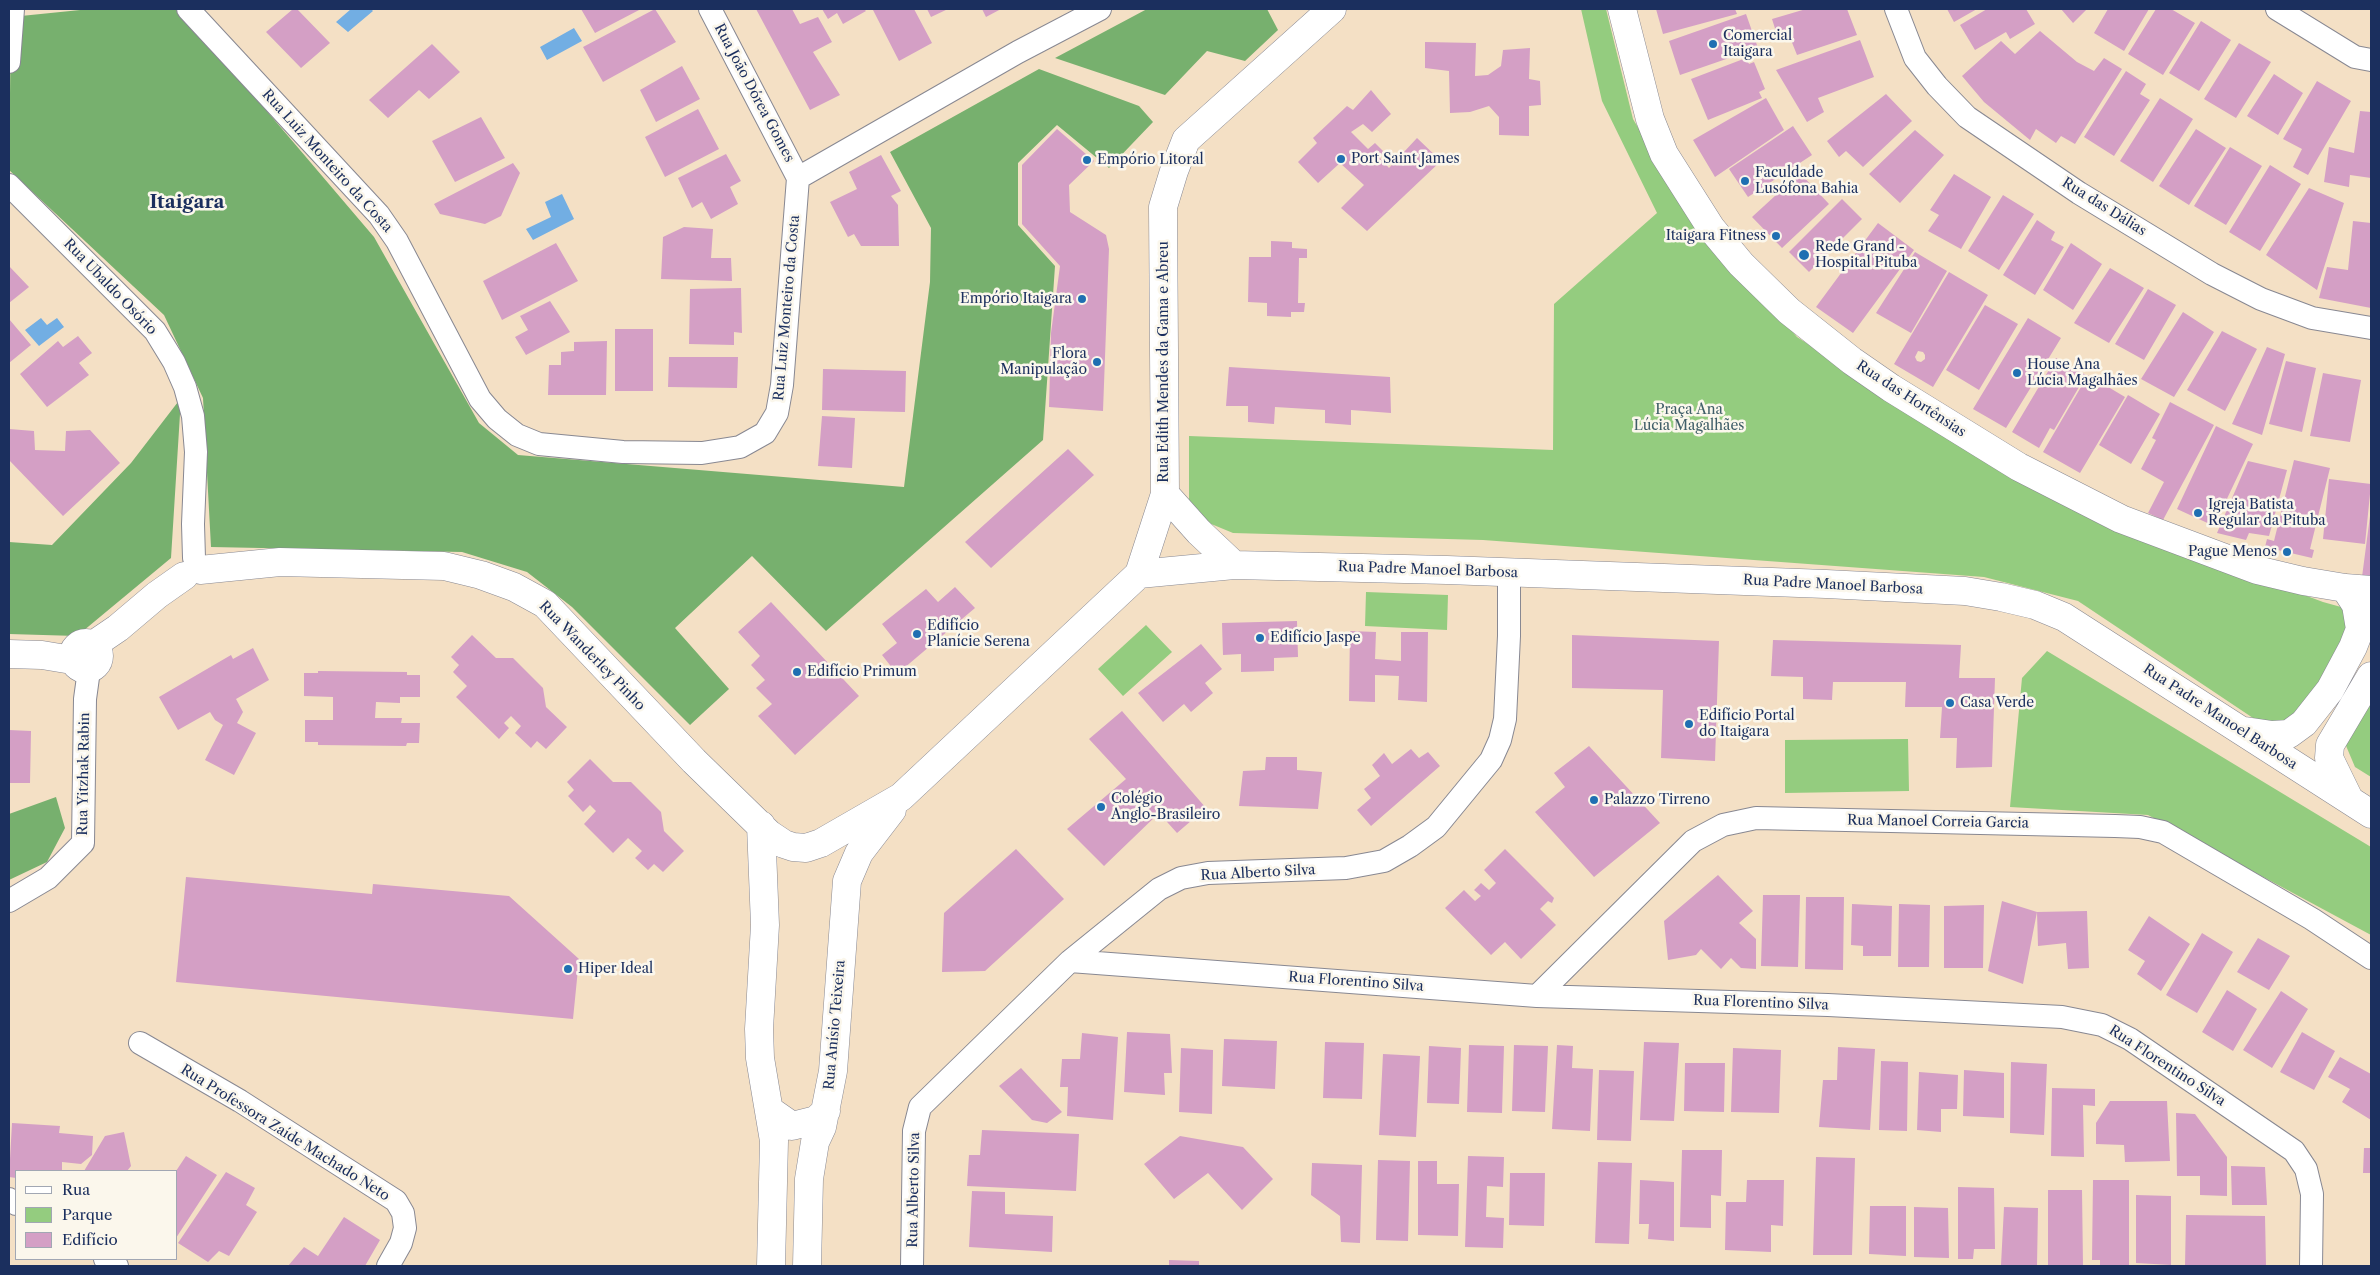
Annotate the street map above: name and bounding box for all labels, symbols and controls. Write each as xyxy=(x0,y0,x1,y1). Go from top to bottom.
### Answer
street label: Rua João Dórea Gomes xyxy=(710,21,798,165)
place label: Comercial Itaigara xyxy=(1723,28,1792,60)
marker: Comercial Itaigara xyxy=(1707,38,1719,50)
street label: Rua Luiz Monteiro da Costa xyxy=(258,86,396,236)
place label: Port Saint James xyxy=(1351,151,1460,167)
place label: Empório Litoral xyxy=(1097,152,1204,168)
marker: Port Saint James xyxy=(1335,153,1347,165)
marker: Empório Litoral xyxy=(1081,154,1093,166)
place label: Faculdade Lusófona Bahia xyxy=(1755,165,1858,198)
street label: Rua das Dálias xyxy=(2059,174,2149,240)
marker: Faculdade Lusófona Bahia xyxy=(1739,175,1751,187)
district label: Itaigara xyxy=(149,192,225,214)
street label: Rua Luiz Monteiro da Costa xyxy=(771,214,803,402)
place label: Itaigara Fitness xyxy=(1666,228,1766,244)
marker: Itaigara Fitness xyxy=(1770,230,1782,242)
street label: Rua Ubaldo Osório xyxy=(60,236,160,338)
place label: Rede Grand - Hospital Pituba xyxy=(1815,239,1917,272)
street label: Rua Edith Mendes da Gama e Abreu xyxy=(1156,241,1172,483)
marker: Rede Grand - Hospital Pituba xyxy=(1797,248,1811,262)
place label: Empório Itaigara xyxy=(960,291,1072,307)
marker: Empório Itaigara xyxy=(1076,293,1088,305)
place label: Flora Manipulação xyxy=(1000,346,1087,378)
marker: Flora Manipulação xyxy=(1091,356,1103,368)
street label: Rua das Hortênsias xyxy=(1853,357,1969,441)
place label: House Ana Lúcia Magalhães xyxy=(2027,357,2138,390)
marker: House Ana Lúcia Magalhães xyxy=(2011,367,2023,379)
park label: Praça Ana Lúcia Magalhães xyxy=(1634,402,1744,434)
place label: Igreja Batista Regular da Pituba xyxy=(2208,497,2326,530)
marker: Igreja Batista Regular da Pituba xyxy=(2192,507,2204,519)
place label: Pague Menos xyxy=(2188,544,2277,560)
marker: Pague Menos xyxy=(2281,546,2293,558)
street label: Rua Padre Manoel Barbosa xyxy=(1338,558,1518,582)
street label: Rua Padre Manoel Barbosa xyxy=(1743,572,1923,598)
street label: Rua Wanderley Pinho xyxy=(535,598,649,714)
place label: Edifício Planície Serena xyxy=(927,618,1030,650)
marker: Edifício Planície Serena xyxy=(911,628,923,640)
place label: Edifício Jaspe xyxy=(1270,630,1361,646)
marker: Edifício Jaspe xyxy=(1254,632,1266,644)
street label: Rua Padre Manoel Barbosa xyxy=(2140,661,2300,773)
place label: Edifício Primum xyxy=(807,664,917,680)
marker: Edifício Primum xyxy=(791,666,803,678)
place label: Casa Verde xyxy=(1960,695,2034,711)
marker: Casa Verde xyxy=(1944,697,1956,709)
place label: Edifício Portal do Itaigara xyxy=(1699,708,1795,740)
street label: Rua Yitzhak Rabin xyxy=(75,712,93,836)
marker: Edifício Portal do Itaigara xyxy=(1683,718,1695,730)
place label: Colégio Anglo-Brasileiro xyxy=(1111,791,1220,824)
place label: Palazzo Tirreno xyxy=(1604,792,1710,808)
marker: Palazzo Tirreno xyxy=(1588,794,1600,806)
marker: Colégio Anglo-Brasileiro xyxy=(1095,801,1107,813)
street label: Rua Manoel Correia Garcia xyxy=(1847,812,2029,832)
street label: Rua Alberto Silva xyxy=(1200,862,1316,884)
street label: Rua Anísio Teixeira xyxy=(821,959,849,1091)
place label: Hiper Ideal xyxy=(578,961,653,977)
marker: Hiper Ideal xyxy=(562,963,574,975)
street label: Rua Florentino Silva xyxy=(1288,969,1424,995)
street label: Rua Florentino Silva xyxy=(1693,992,1829,1014)
street label: Rua Florentino Silva xyxy=(2106,1022,2228,1110)
street label: Rua Professora Zaíde Machado Neto xyxy=(177,1061,393,1205)
street label: Rua Alberto Silva xyxy=(905,1132,923,1248)
legend xyxy=(15,1170,178,1260)
text: Rua xyxy=(62,1180,90,1199)
text: Parque xyxy=(62,1205,112,1224)
text: Edifício xyxy=(62,1230,118,1249)

